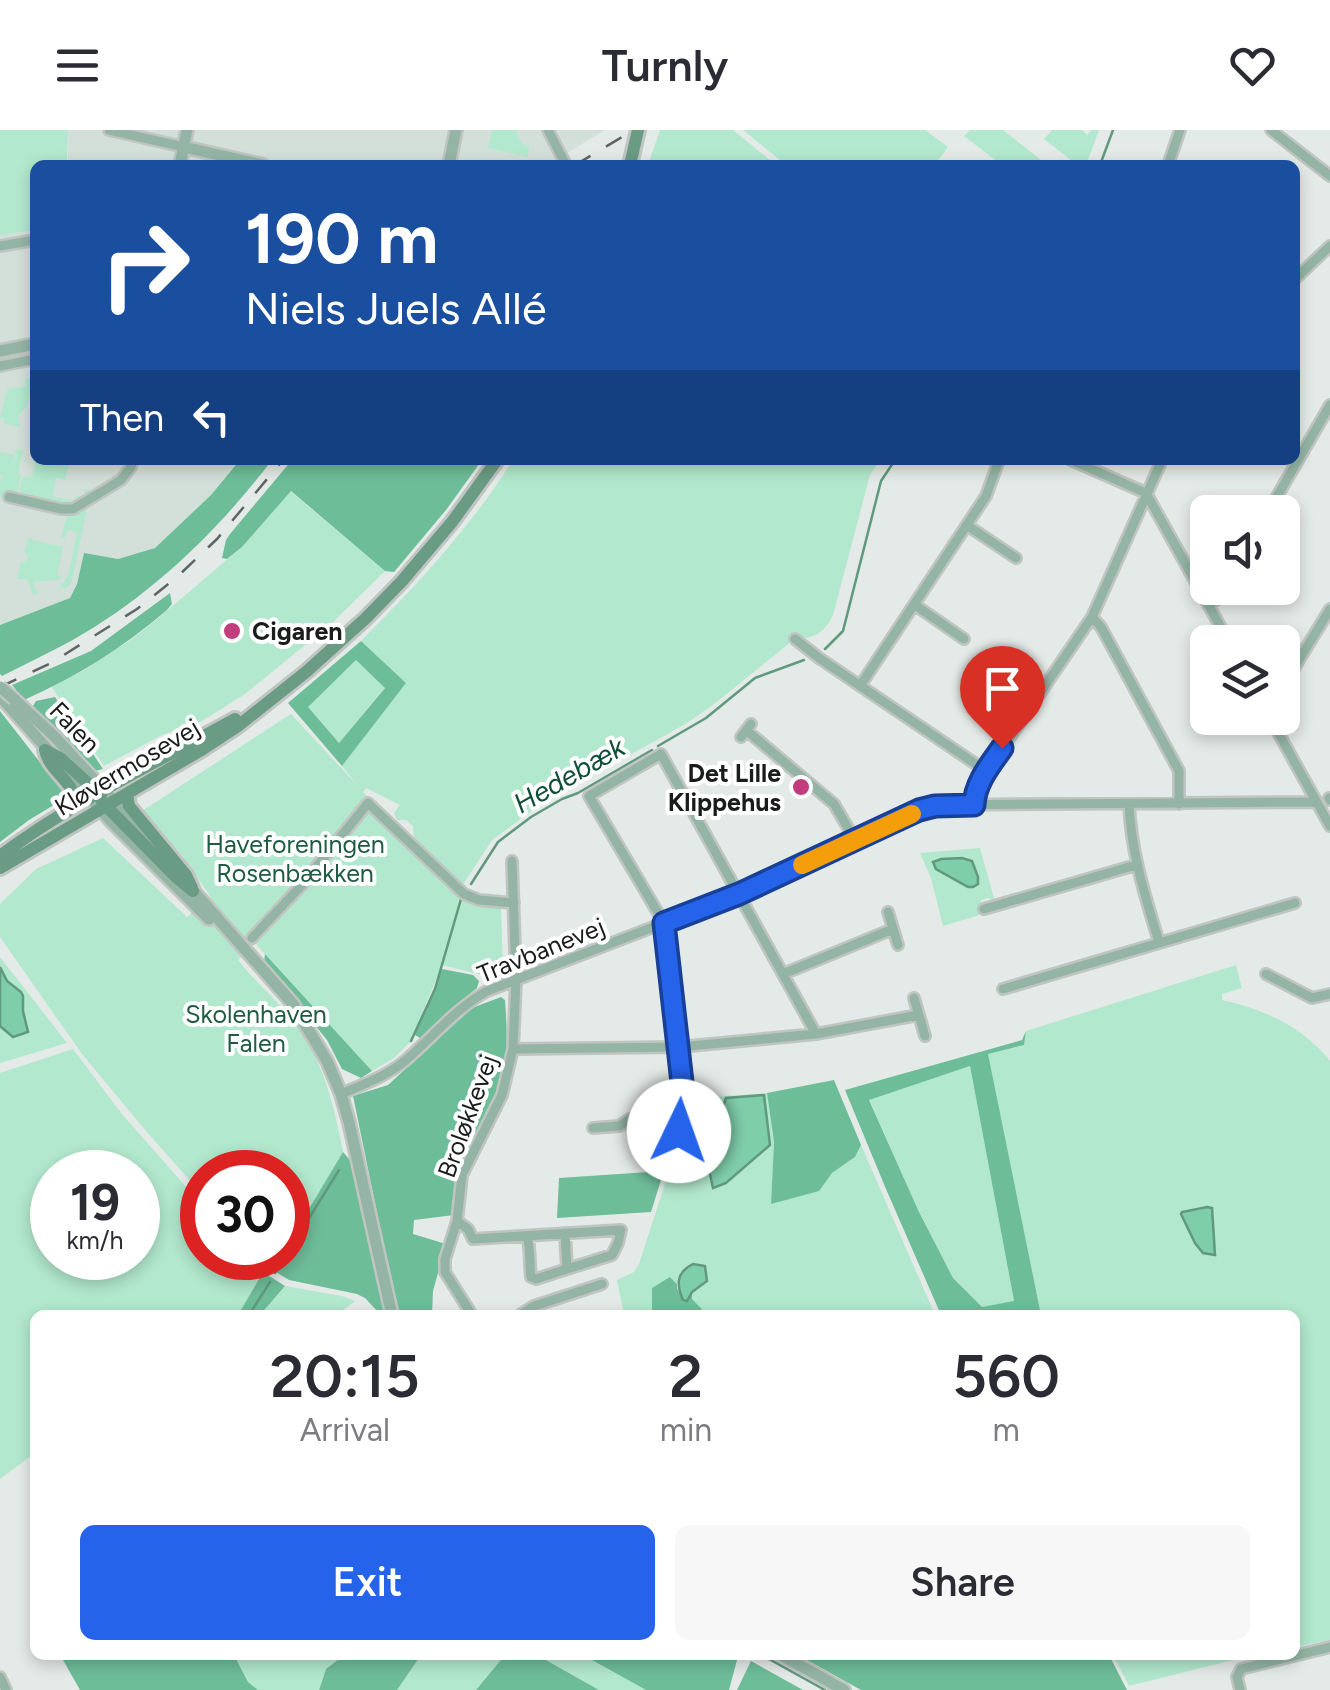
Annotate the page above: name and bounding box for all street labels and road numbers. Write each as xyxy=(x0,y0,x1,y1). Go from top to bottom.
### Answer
street label: Falen xyxy=(44,695,106,759)
street label: Kløvermosevej xyxy=(49,712,205,822)
street label: Travbanevej xyxy=(473,911,609,989)
street label: Broløkkevej xyxy=(431,1050,503,1182)

